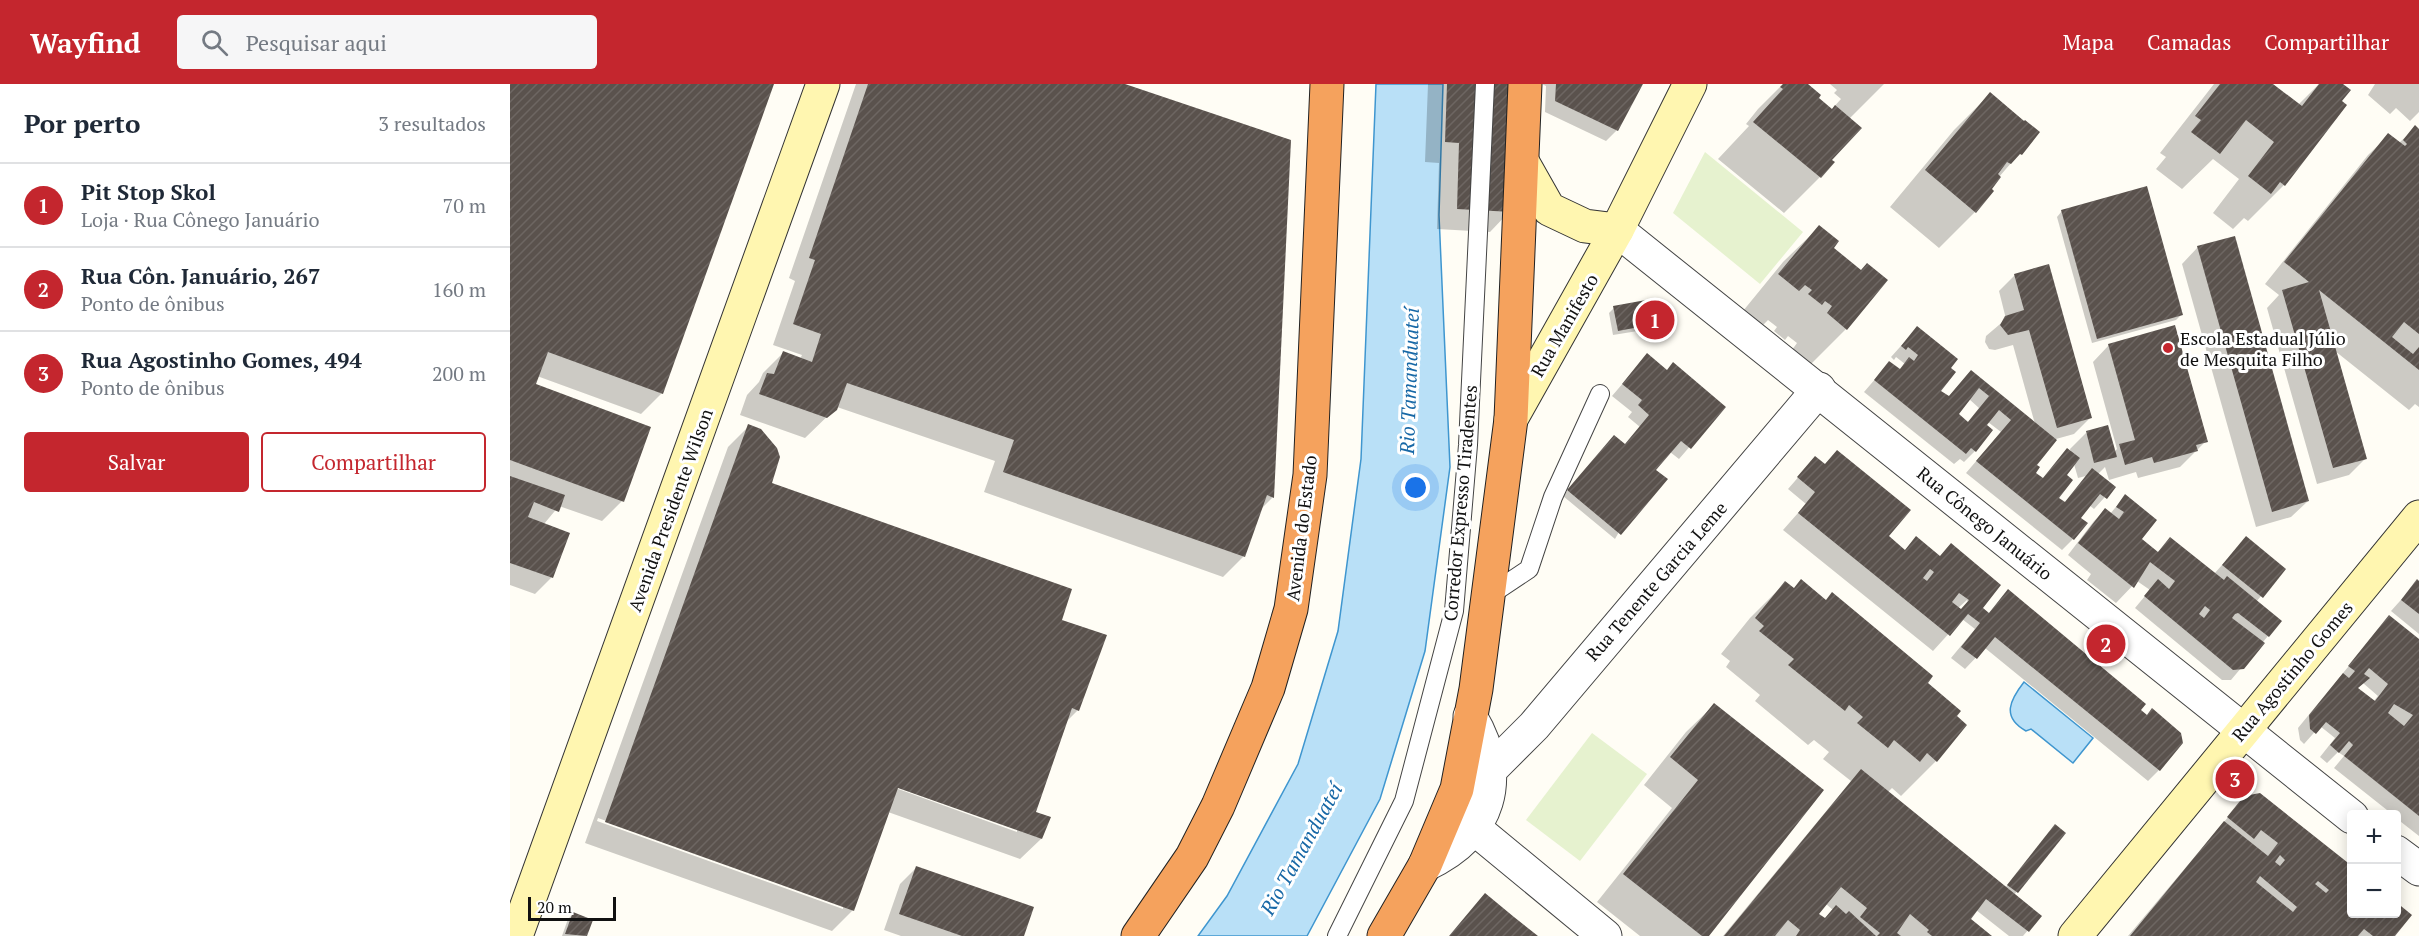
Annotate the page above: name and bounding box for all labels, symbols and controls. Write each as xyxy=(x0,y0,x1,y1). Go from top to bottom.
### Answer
search box xyxy=(177,15,597,69)
text: Wayfind xyxy=(30,24,141,61)
icon: search xyxy=(198,26,231,59)
text: Pesquisar aqui xyxy=(246,28,387,57)
text: Mapa xyxy=(2063,28,2114,56)
text: Camadas xyxy=(2147,28,2231,56)
text: Compartilhar xyxy=(2264,28,2389,56)
text: Por perto xyxy=(24,106,140,140)
text: 3 resultados xyxy=(378,110,486,137)
text: Pit Stop Skol xyxy=(81,177,216,206)
text: 1 xyxy=(38,192,49,219)
text: 70 m xyxy=(443,192,486,219)
text: Loja · Rua Cônego Januário xyxy=(81,206,320,233)
text: Rua Côn. Januário, 267 xyxy=(81,261,320,290)
street label: Rua Manifesto xyxy=(1525,269,1603,381)
text: 2 xyxy=(38,276,49,303)
text: 160 m xyxy=(432,276,486,303)
text: Ponto de ônibus xyxy=(81,290,225,317)
pin: 1 xyxy=(1636,298,1674,342)
water label: Rio Tamanduateí xyxy=(1393,305,1425,456)
place label: Escola Estadual Júlio de Mesquita Filho xyxy=(2180,326,2346,371)
marker: Escola Estadual Júlio de Mesquita Filho xyxy=(2161,341,2175,355)
text: Rua Agostinho Gomes, 494 xyxy=(81,345,362,374)
text: 3 xyxy=(38,360,49,387)
text: 200 m xyxy=(432,360,486,387)
text: Ponto de ônibus xyxy=(81,374,225,401)
street label: Corredor Expresso Tiradentes xyxy=(1438,384,1482,622)
street label: Avenida Presidente Wilson xyxy=(622,405,718,615)
button: Salvar xyxy=(24,432,249,492)
button: Compartilhar xyxy=(261,432,486,492)
street label: Avenida do Estado xyxy=(1280,454,1322,602)
street label: Rua Cônego Januário xyxy=(1912,461,2058,585)
your location xyxy=(1401,473,1430,502)
street label: Rua Tenente Garcia Leme xyxy=(1580,496,1732,666)
street label: Rua Agostinho Gomes xyxy=(2226,596,2358,746)
pin: 2 xyxy=(2086,622,2126,666)
pin: 3 xyxy=(2216,756,2254,802)
water label: Rio Tamanduateí xyxy=(1253,776,1350,921)
map controls xyxy=(2347,810,2401,918)
button: + xyxy=(2347,810,2401,864)
button: − xyxy=(2347,864,2401,918)
scale bar xyxy=(528,894,616,922)
text: 20 m xyxy=(537,896,572,918)

